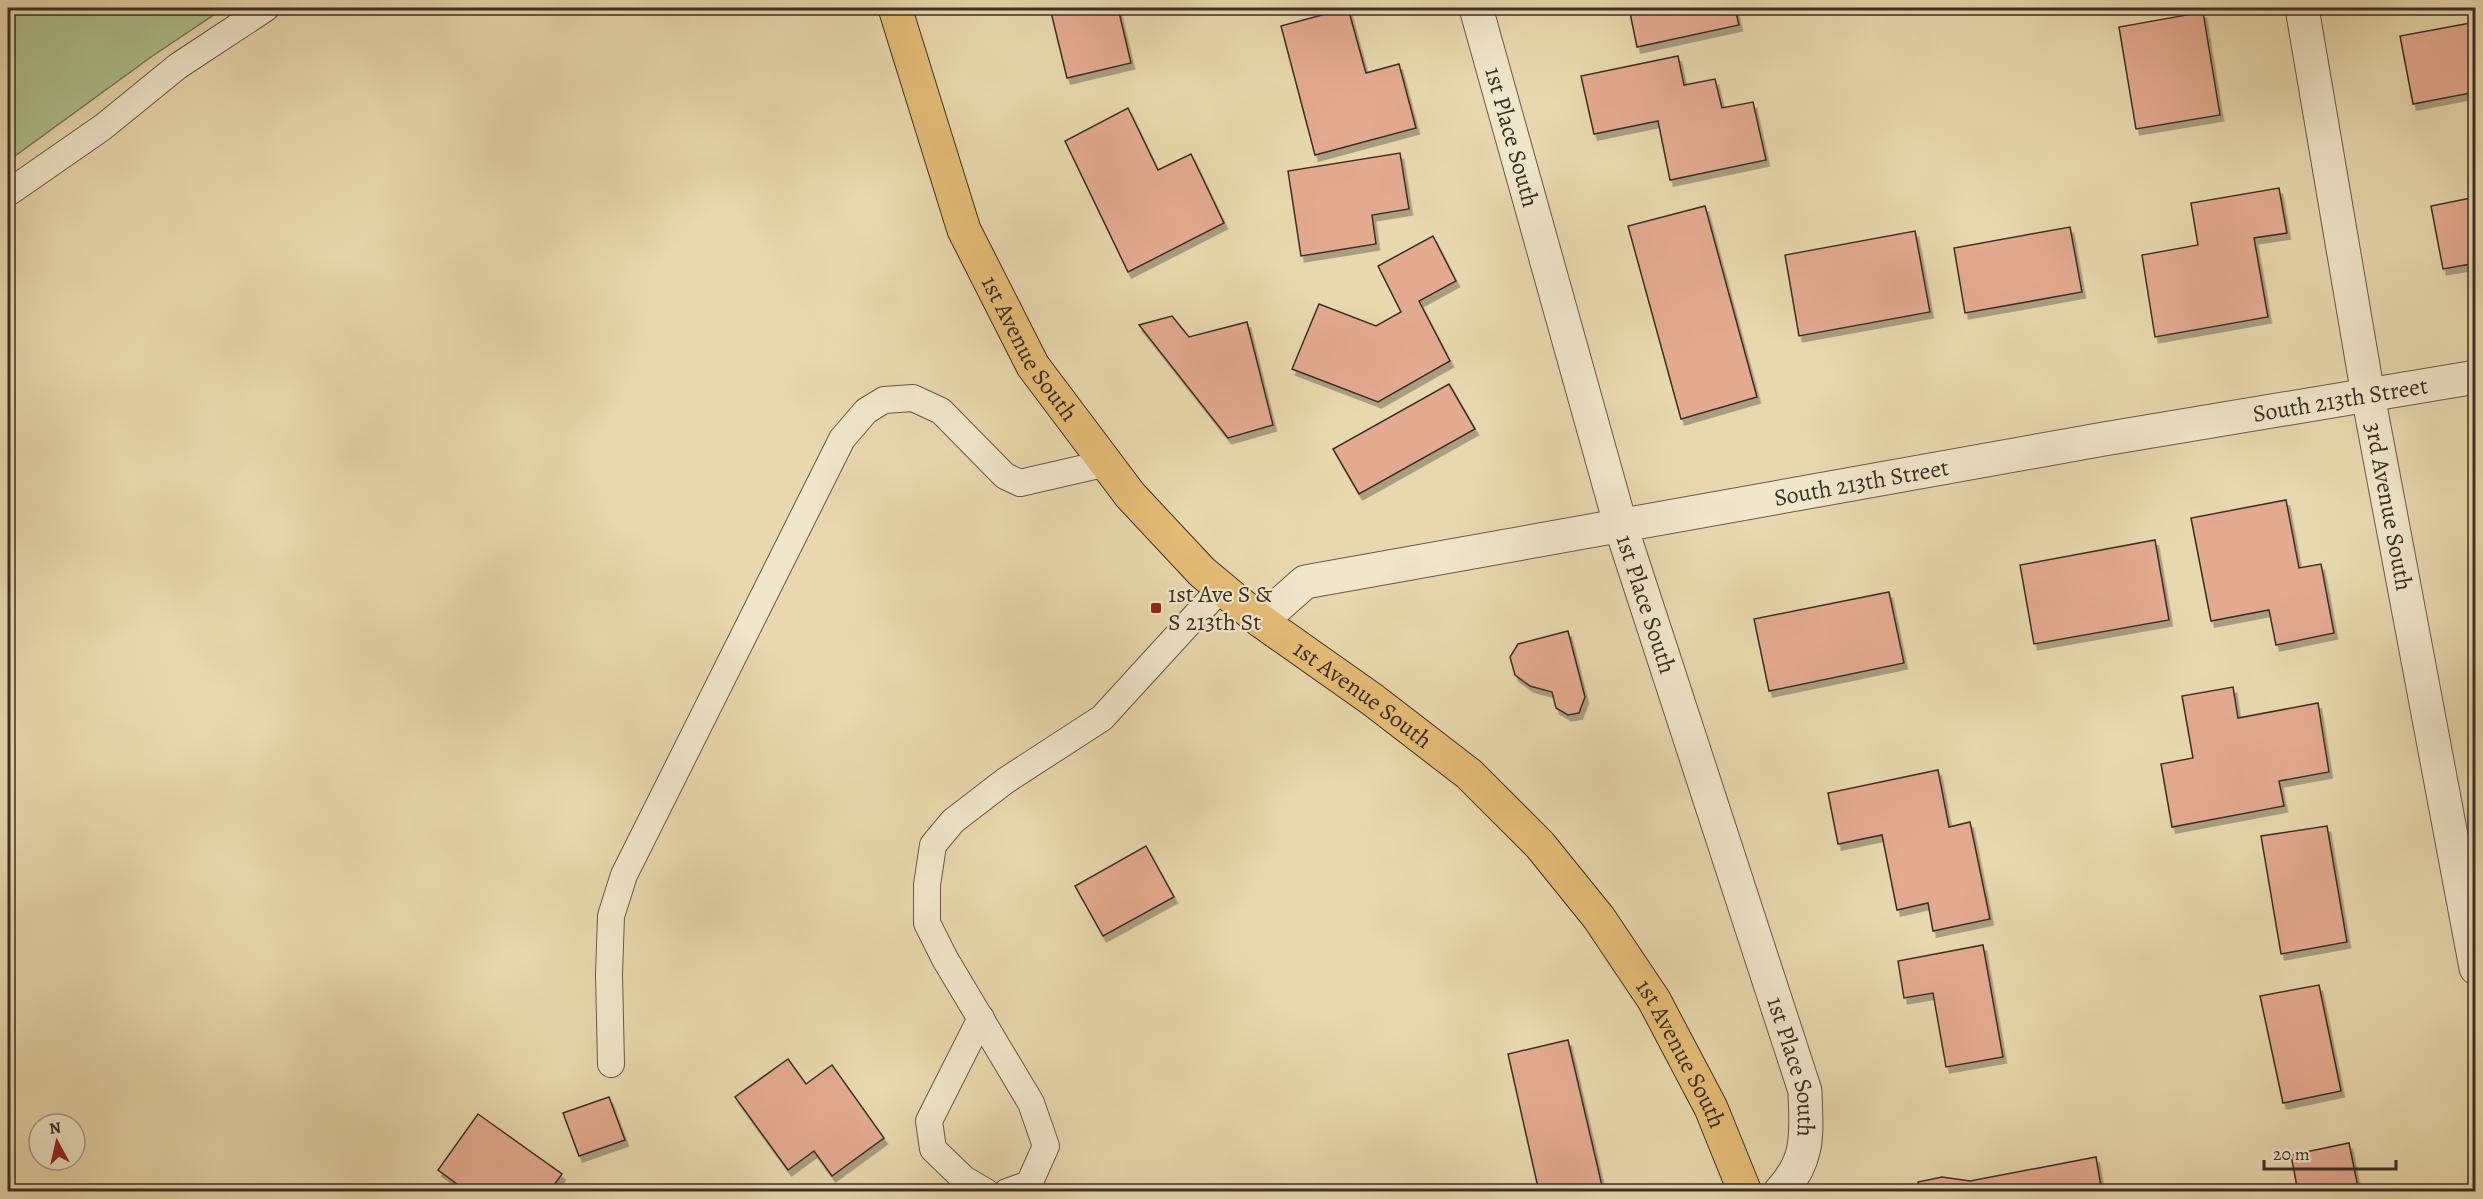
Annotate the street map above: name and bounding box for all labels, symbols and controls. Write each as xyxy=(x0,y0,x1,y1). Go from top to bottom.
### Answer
street label: 1st Place South xyxy=(1477,63,1547,211)
street label: 1st Avenue South xyxy=(974,270,1085,428)
street label: South 213th Street xyxy=(2250,369,2430,430)
street label: 3rd Avenue South xyxy=(2357,420,2421,594)
street label: South 213th Street xyxy=(1771,451,1951,514)
street label: 1st Place South xyxy=(1609,531,1684,678)
place label: 1st Ave S & S 213th St xyxy=(1168,578,1272,638)
marker: 1st Ave S & S 213th St xyxy=(1149,601,1163,615)
street label: 1st Avenue South xyxy=(1287,633,1439,756)
street label: 1st Avenue South xyxy=(1628,973,1734,1133)
street label: 1st Place South xyxy=(1759,993,1822,1138)
north arrow xyxy=(27,1112,87,1172)
text: N xyxy=(48,1116,63,1140)
scale bar xyxy=(2264,1133,2396,1171)
text: 20 m xyxy=(2273,1142,2310,1166)

